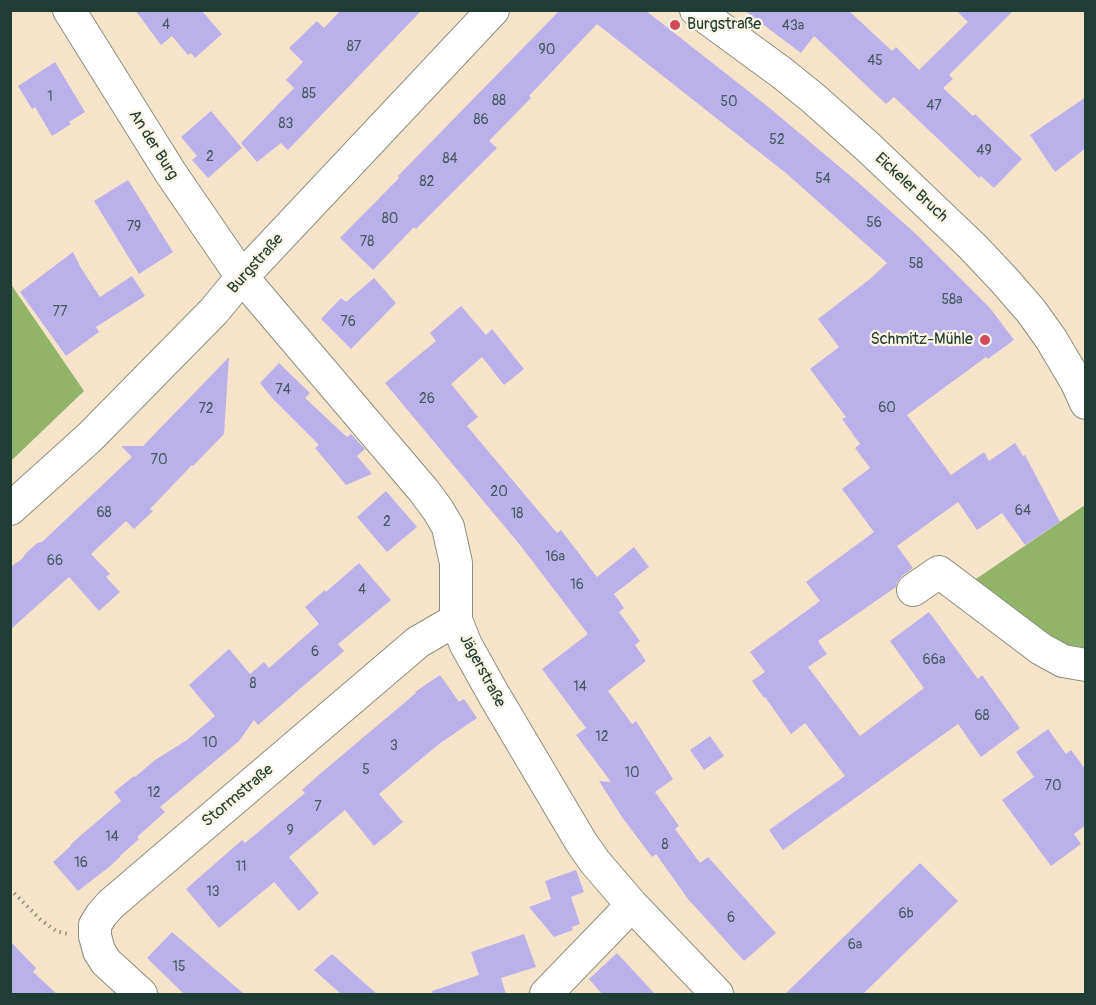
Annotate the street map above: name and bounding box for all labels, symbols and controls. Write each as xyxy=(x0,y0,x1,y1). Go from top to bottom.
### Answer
place label: Burgstraße xyxy=(687,15,761,35)
house number: 4 xyxy=(162,17,170,33)
marker: Burgstraße xyxy=(668,18,682,32)
house number: 43a xyxy=(782,18,804,34)
house number: 87 xyxy=(347,39,361,55)
house number: 90 xyxy=(539,42,555,58)
house number: 45 xyxy=(867,53,883,69)
house number: 85 xyxy=(302,86,316,102)
house number: 1 xyxy=(47,89,53,105)
house number: 88 xyxy=(492,93,506,109)
house number: 50 xyxy=(720,94,738,110)
house number: 47 xyxy=(926,98,942,114)
street label: An der Burg xyxy=(124,106,182,184)
house number: 86 xyxy=(473,112,489,128)
house number: 83 xyxy=(279,116,293,132)
house number: 52 xyxy=(769,132,785,148)
house number: 49 xyxy=(976,143,992,159)
house number: 2 xyxy=(206,149,214,165)
street label: Eickeler Bruch xyxy=(870,149,952,227)
house number: 84 xyxy=(442,151,458,167)
house number: 54 xyxy=(815,171,831,187)
house number: 82 xyxy=(420,174,434,190)
house number: 80 xyxy=(382,211,398,227)
house number: 56 xyxy=(866,215,882,231)
house number: 79 xyxy=(127,219,141,235)
street label: Burgstraße xyxy=(224,230,288,298)
house number: 78 xyxy=(360,234,374,250)
house number: 58 xyxy=(909,256,923,272)
house number: 58a xyxy=(941,292,963,308)
house number: 77 xyxy=(53,304,67,320)
house number: 76 xyxy=(340,314,356,330)
place label: Schmitz-Mühle xyxy=(870,330,973,350)
marker: Schmitz-Mühle xyxy=(978,333,992,347)
house number: 74 xyxy=(275,382,291,398)
house number: 26 xyxy=(419,391,435,407)
house number: 60 xyxy=(878,400,896,416)
house number: 72 xyxy=(198,401,214,417)
house number: 70 xyxy=(151,452,167,468)
house number: 20 xyxy=(490,484,508,500)
house number: 64 xyxy=(1015,503,1031,519)
house number: 68 xyxy=(96,505,112,521)
house number: 18 xyxy=(511,506,523,522)
house number: 2 xyxy=(383,514,391,530)
house number: 16a xyxy=(545,549,565,565)
house number: 66 xyxy=(47,553,63,569)
house number: 16 xyxy=(570,577,584,593)
house number: 4 xyxy=(358,582,366,598)
street label: Jägerstraße xyxy=(455,631,509,711)
house number: 6 xyxy=(311,644,319,660)
house number: 66a xyxy=(923,652,945,668)
house number: 8 xyxy=(249,676,257,692)
house number: 14 xyxy=(573,679,587,695)
house number: 68 xyxy=(974,708,990,724)
house number: 12 xyxy=(595,729,609,745)
house number: 10 xyxy=(202,735,218,751)
house number: 3 xyxy=(390,738,398,754)
street label: Stormstraße xyxy=(198,761,278,831)
house number: 5 xyxy=(362,762,370,778)
house number: 10 xyxy=(624,765,640,781)
house number: 70 xyxy=(1045,778,1061,794)
house number: 12 xyxy=(147,785,161,801)
house number: 7 xyxy=(314,799,322,815)
house number: 9 xyxy=(286,823,294,839)
house number: 14 xyxy=(105,829,119,845)
house number: 8 xyxy=(661,837,669,853)
house number: 16 xyxy=(74,855,88,871)
house number: 11 xyxy=(236,859,246,875)
house number: 13 xyxy=(206,884,220,900)
house number: 6b xyxy=(898,906,914,922)
house number: 6 xyxy=(727,910,735,926)
house number: 6a xyxy=(848,937,862,953)
house number: 15 xyxy=(172,959,186,975)

